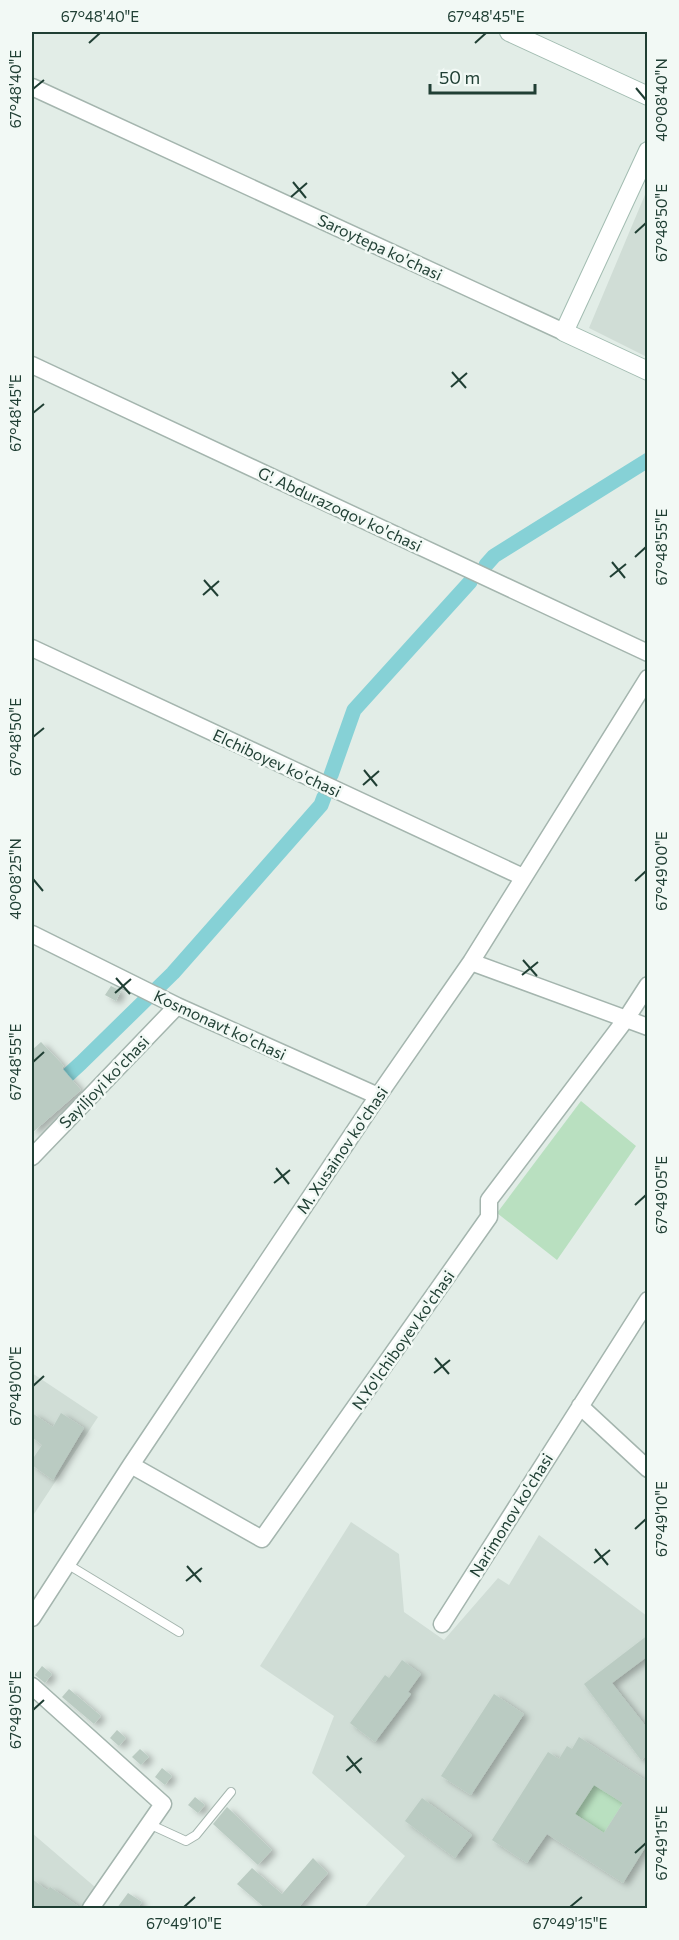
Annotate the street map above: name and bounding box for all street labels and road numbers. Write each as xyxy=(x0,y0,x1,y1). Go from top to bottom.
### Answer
street label: Saroytepa ko'chasi xyxy=(315,209,445,284)
street label: G'. Abdurazoqov ko'chasi xyxy=(255,462,425,555)
street label: Elchiboyev ko'chasi xyxy=(210,725,344,801)
street label: Kosmonavt ko'chasi xyxy=(151,986,289,1063)
street label: Sayiljoyi ko'chasi xyxy=(55,1032,152,1132)
street label: M. Xusainov ko'chasi xyxy=(292,1083,391,1217)
street label: N.Yo'lchiboyev ko'chasi xyxy=(347,1266,458,1413)
street label: Narimonov ko'chasi xyxy=(465,1449,556,1580)

